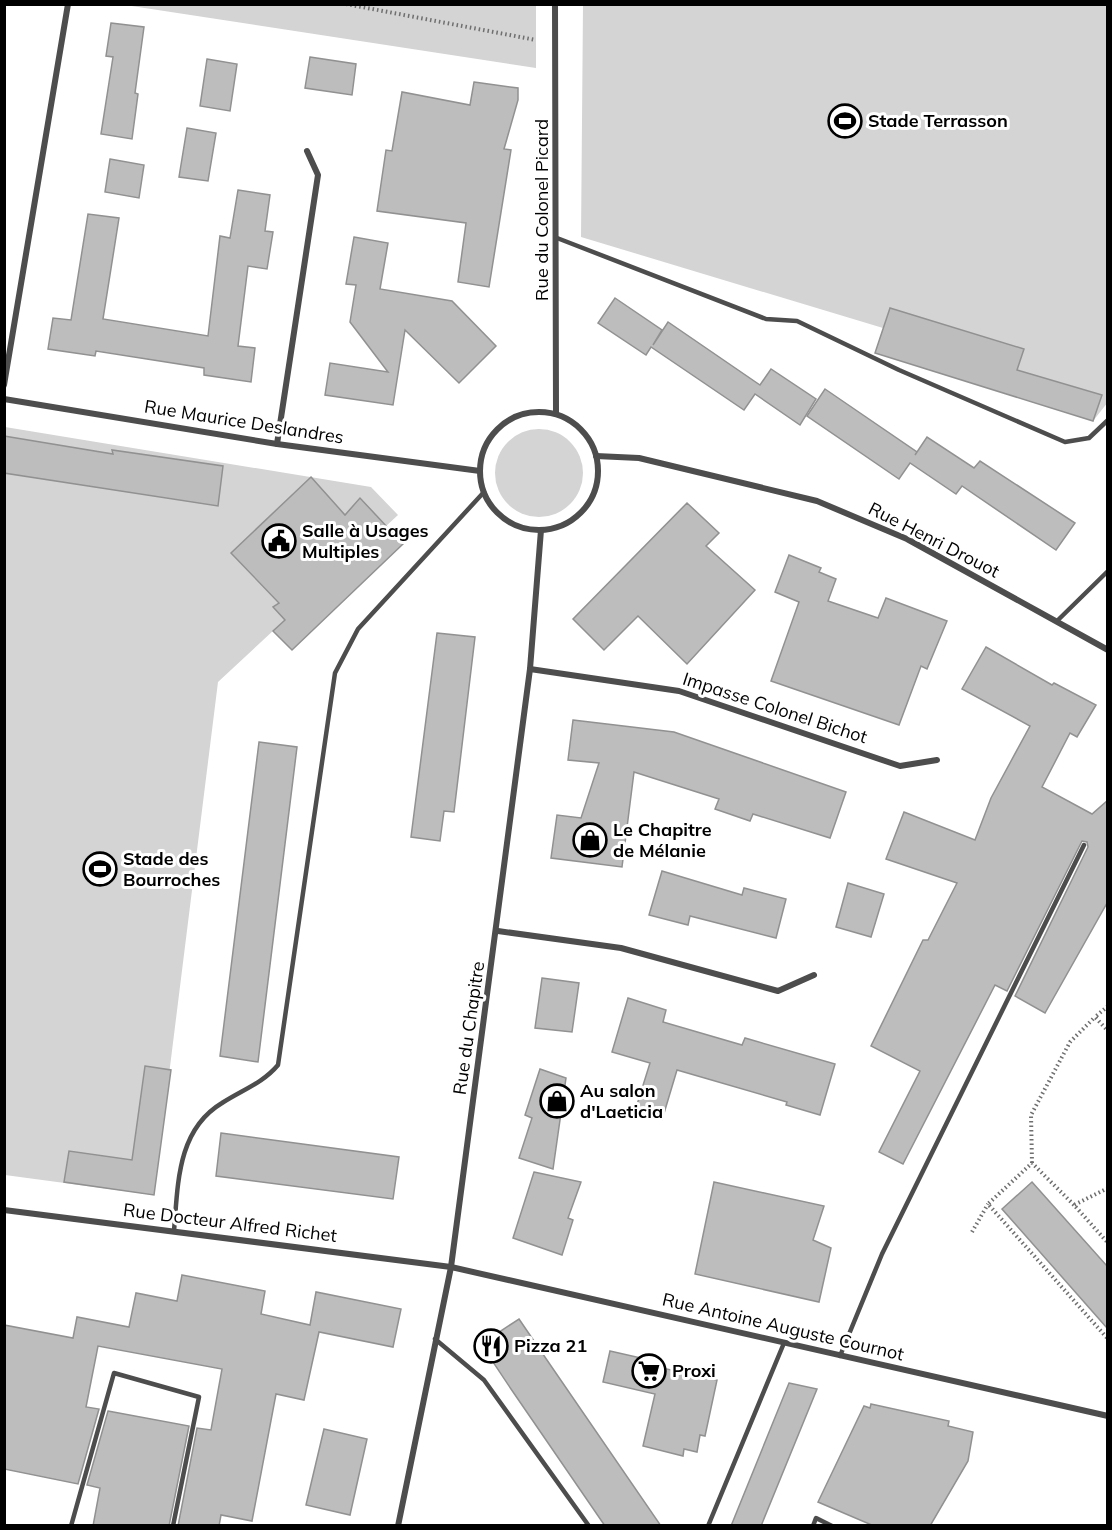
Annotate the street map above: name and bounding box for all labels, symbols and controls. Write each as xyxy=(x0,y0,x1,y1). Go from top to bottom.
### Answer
sports icon: Stade Terrasson xyxy=(827,103,863,139)
place label: Stade Terrasson xyxy=(868,109,1008,132)
street label: Rue du Colonel Picard xyxy=(530,119,553,301)
street label: Rue Maurice Deslandres xyxy=(143,394,346,449)
street label: Rue Henri Drouot xyxy=(865,497,1004,582)
place label: Salle à Usages Multiples xyxy=(302,519,429,563)
public building icon: Salle à Usages Multiples xyxy=(261,523,297,559)
street label: Impasse Colonel Bichot xyxy=(680,667,870,748)
place label: Le Chapitre de Mélanie xyxy=(613,818,712,862)
shop icon: Le Chapitre de Mélanie xyxy=(572,822,608,858)
place label: Stade des Bourroches xyxy=(123,847,220,891)
sports icon: Stade des Bourroches xyxy=(82,851,118,887)
street label: Rue du Chapitre xyxy=(448,960,489,1096)
place label: Au salon d'Laeticia xyxy=(580,1079,663,1123)
shop icon: Au salon d'Laeticia xyxy=(539,1083,575,1119)
street label: Rue Docteur Alfred Richet xyxy=(122,1198,338,1247)
street label: Rue Antoine Auguste Cournot xyxy=(660,1287,906,1366)
restaurant icon: Pizza 21 xyxy=(473,1328,509,1364)
place label: Pizza 21 xyxy=(514,1334,587,1357)
supermarket icon: Proxi xyxy=(631,1353,667,1389)
place label: Proxi xyxy=(672,1359,716,1382)

